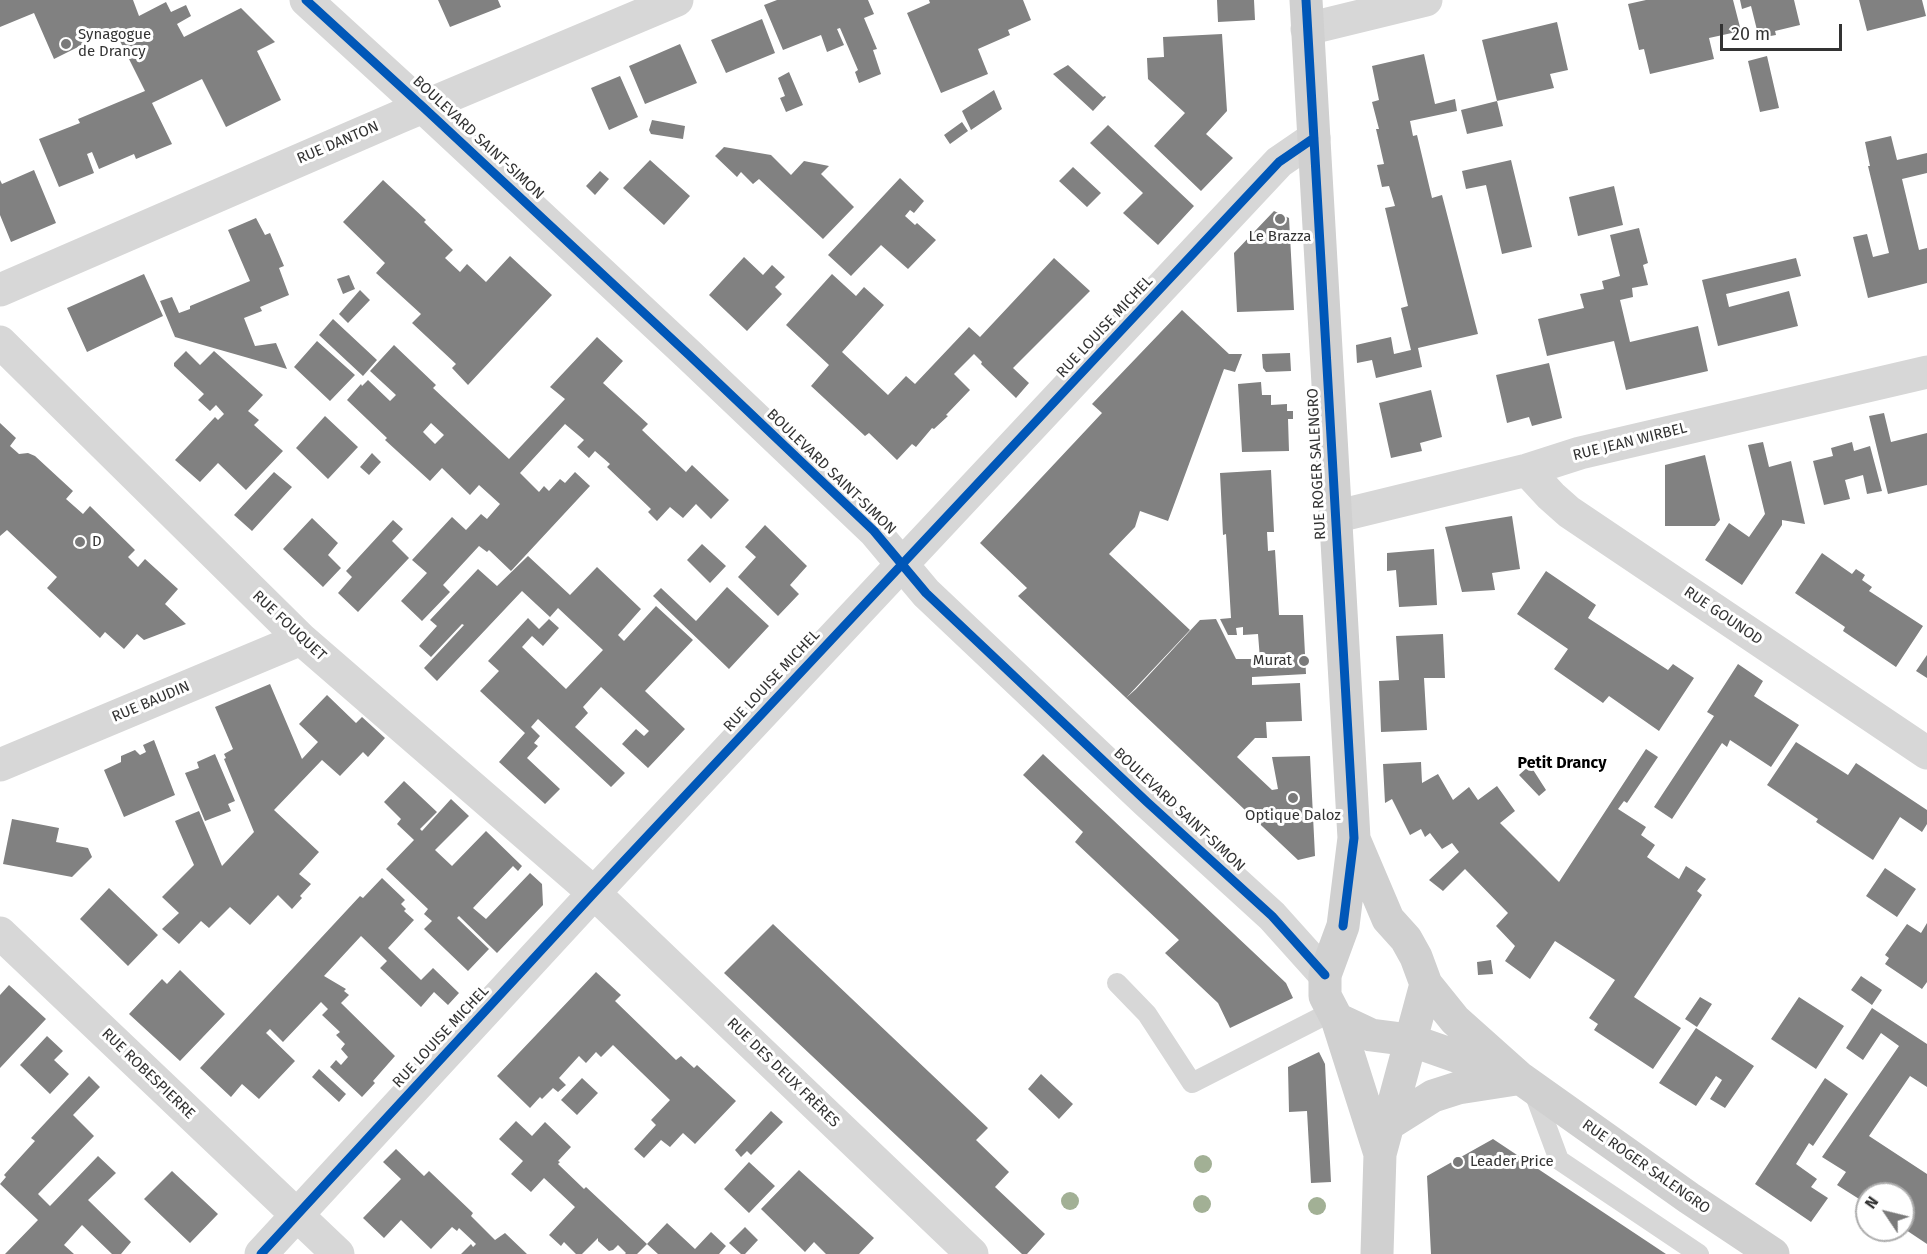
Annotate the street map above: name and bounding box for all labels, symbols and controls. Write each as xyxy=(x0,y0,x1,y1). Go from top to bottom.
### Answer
scale bar xyxy=(1723,12,1844,50)
text: 20 m xyxy=(1731,23,1770,45)
place label: Synagogue de Drancy xyxy=(78,26,151,61)
marker: Synagogue de Drancy xyxy=(59,37,73,51)
street label: BOULEVARD SAINT-SIMON xyxy=(409,72,547,204)
street label: RUE DANTON xyxy=(294,118,382,168)
marker: Le Brazza xyxy=(1273,212,1287,226)
place label: Le Brazza xyxy=(1249,228,1311,246)
street label: RUE LOUISE MICHEL xyxy=(1053,272,1157,382)
street label: RUE ROGER SALENGRO xyxy=(1304,388,1330,540)
street label: BOULEVARD SAINT-SIMON xyxy=(763,405,899,539)
street label: RUE JEAN WIRBEL xyxy=(1571,419,1689,465)
place label: D xyxy=(92,533,102,551)
marker: D xyxy=(73,535,87,549)
street label: RUE GOUNOD xyxy=(1680,583,1766,649)
street label: RUE FOUQUET xyxy=(248,587,330,665)
street label: RUE LOUISE MICHEL xyxy=(720,626,824,736)
place label: Murat xyxy=(1253,652,1292,670)
marker: Murat xyxy=(1297,654,1311,668)
street label: RUE BAUDIN xyxy=(109,678,193,726)
street label: BOULEVARD SAINT-SIMON xyxy=(1110,744,1248,876)
district label: Petit Drancy xyxy=(1518,754,1606,774)
marker: Optique Daloz xyxy=(1286,791,1300,805)
place label: Optique Daloz xyxy=(1245,807,1341,825)
street label: RUE LOUISE MICHEL xyxy=(389,982,493,1092)
street label: RUE DES DEUX FRÈRES xyxy=(723,1014,843,1132)
street label: RUE ROBESPIERRE xyxy=(98,1025,198,1123)
street label: RUE ROGER SALENGRO xyxy=(1579,1116,1713,1218)
place label: Leader Price xyxy=(1470,1153,1554,1171)
marker: Leader Price xyxy=(1451,1155,1465,1169)
north arrow xyxy=(1855,1182,1915,1242)
text: N xyxy=(1861,1193,1882,1212)

